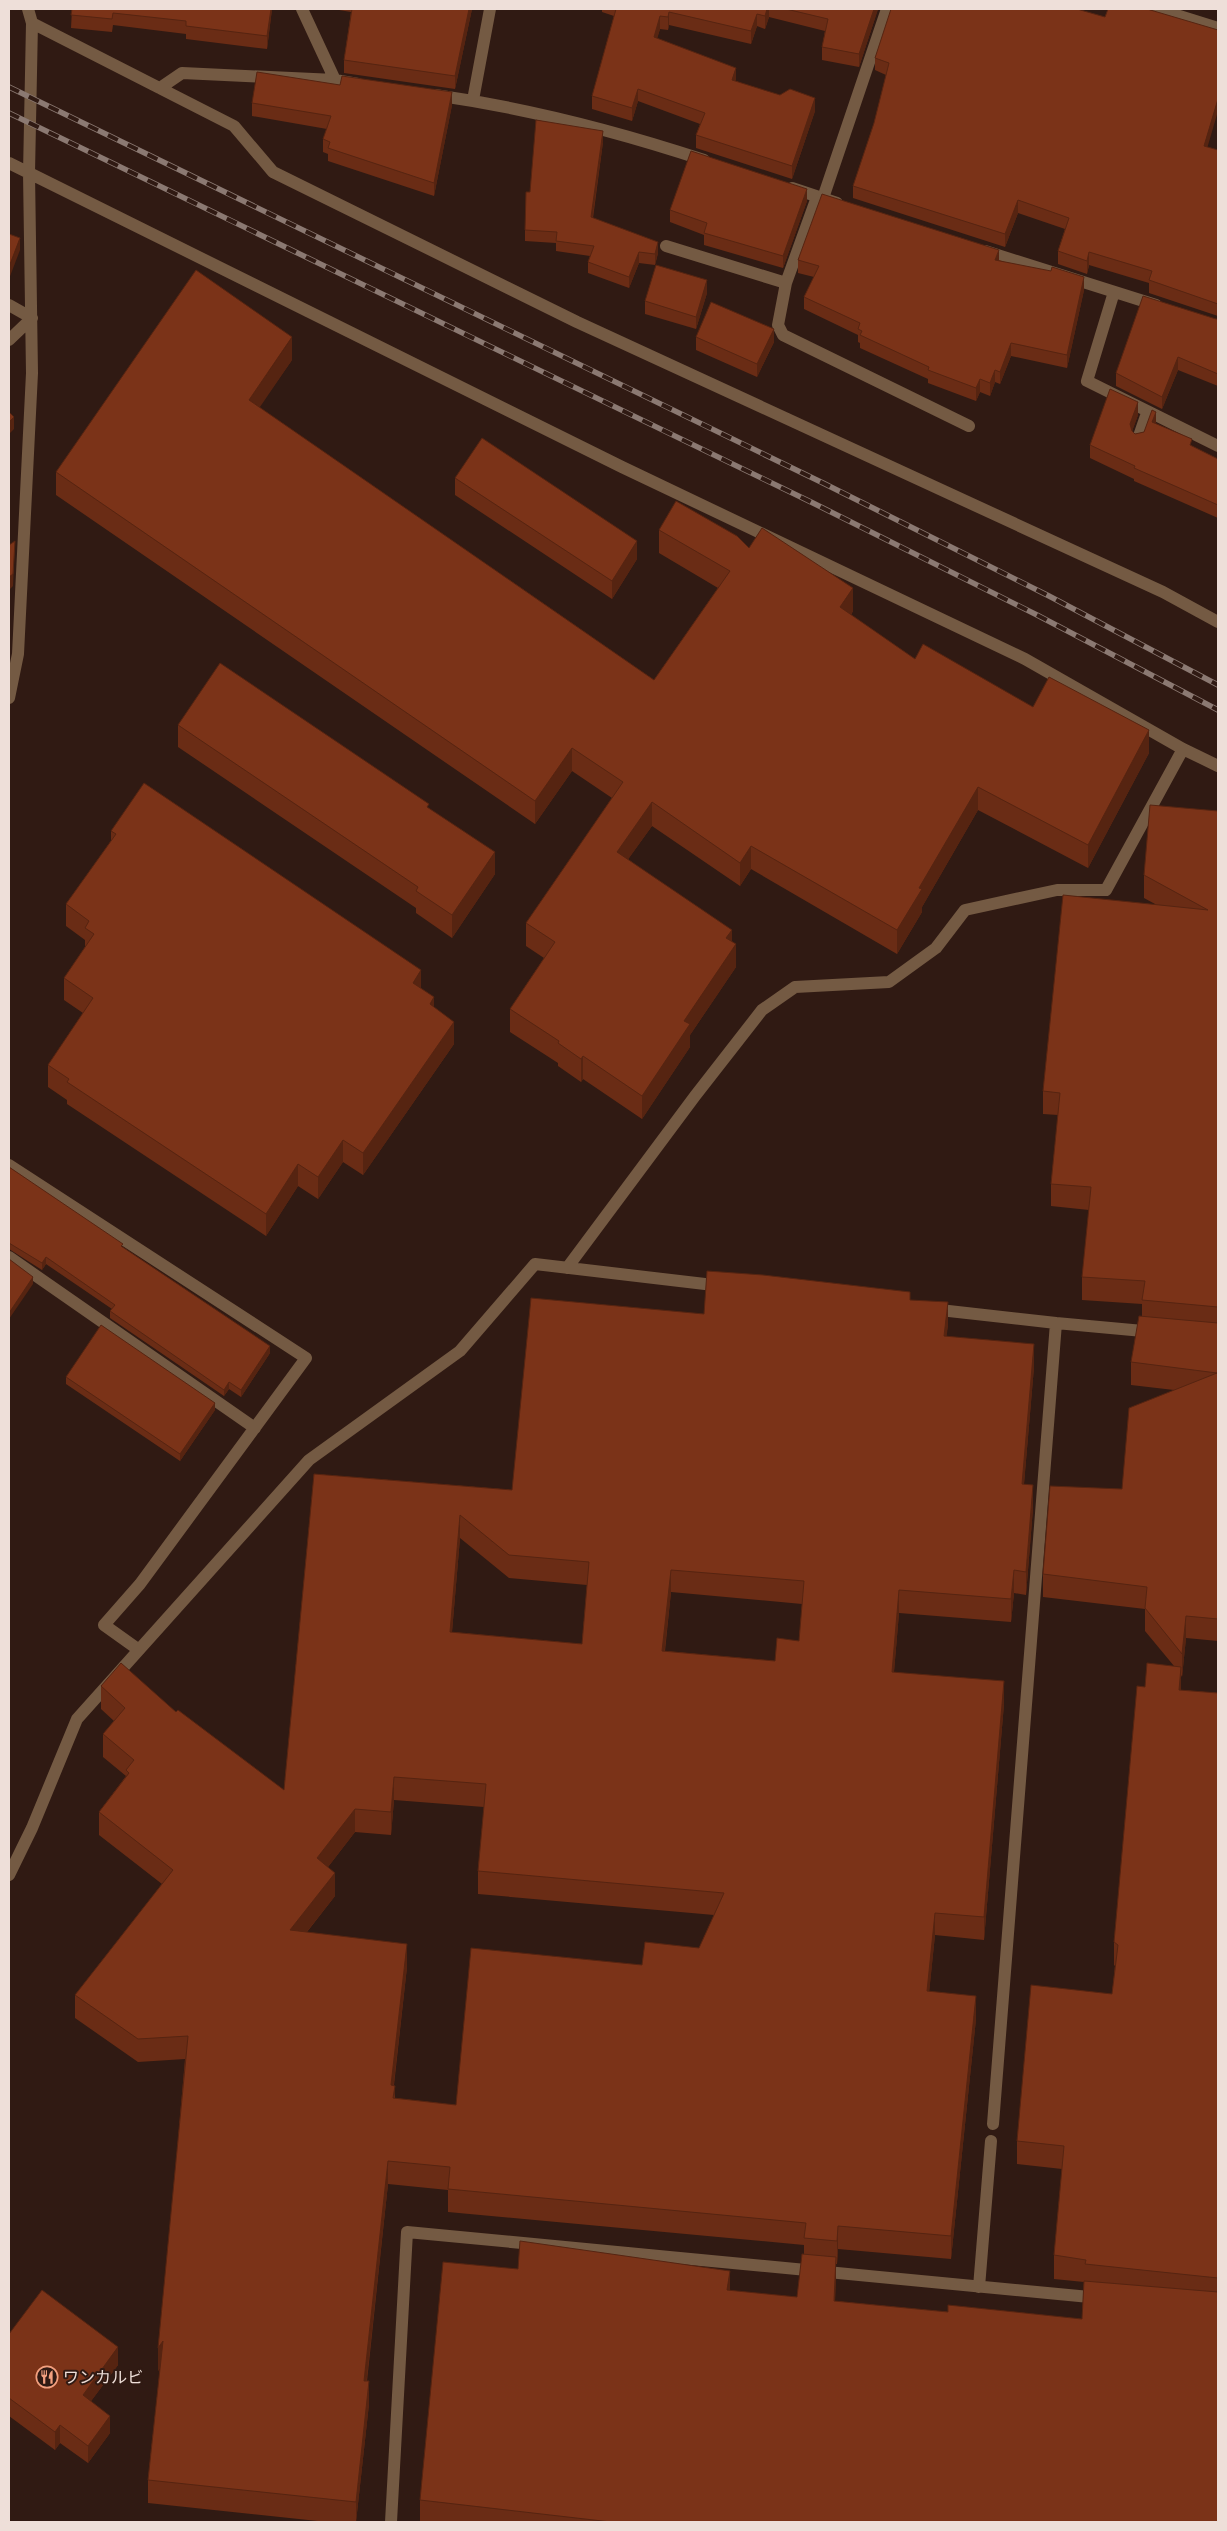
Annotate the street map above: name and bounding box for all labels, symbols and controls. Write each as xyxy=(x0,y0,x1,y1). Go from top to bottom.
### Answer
restaurant icon: ワンカルビ xyxy=(35,2365,59,2389)
place label: ワンカルビ xyxy=(63,2368,143,2387)

